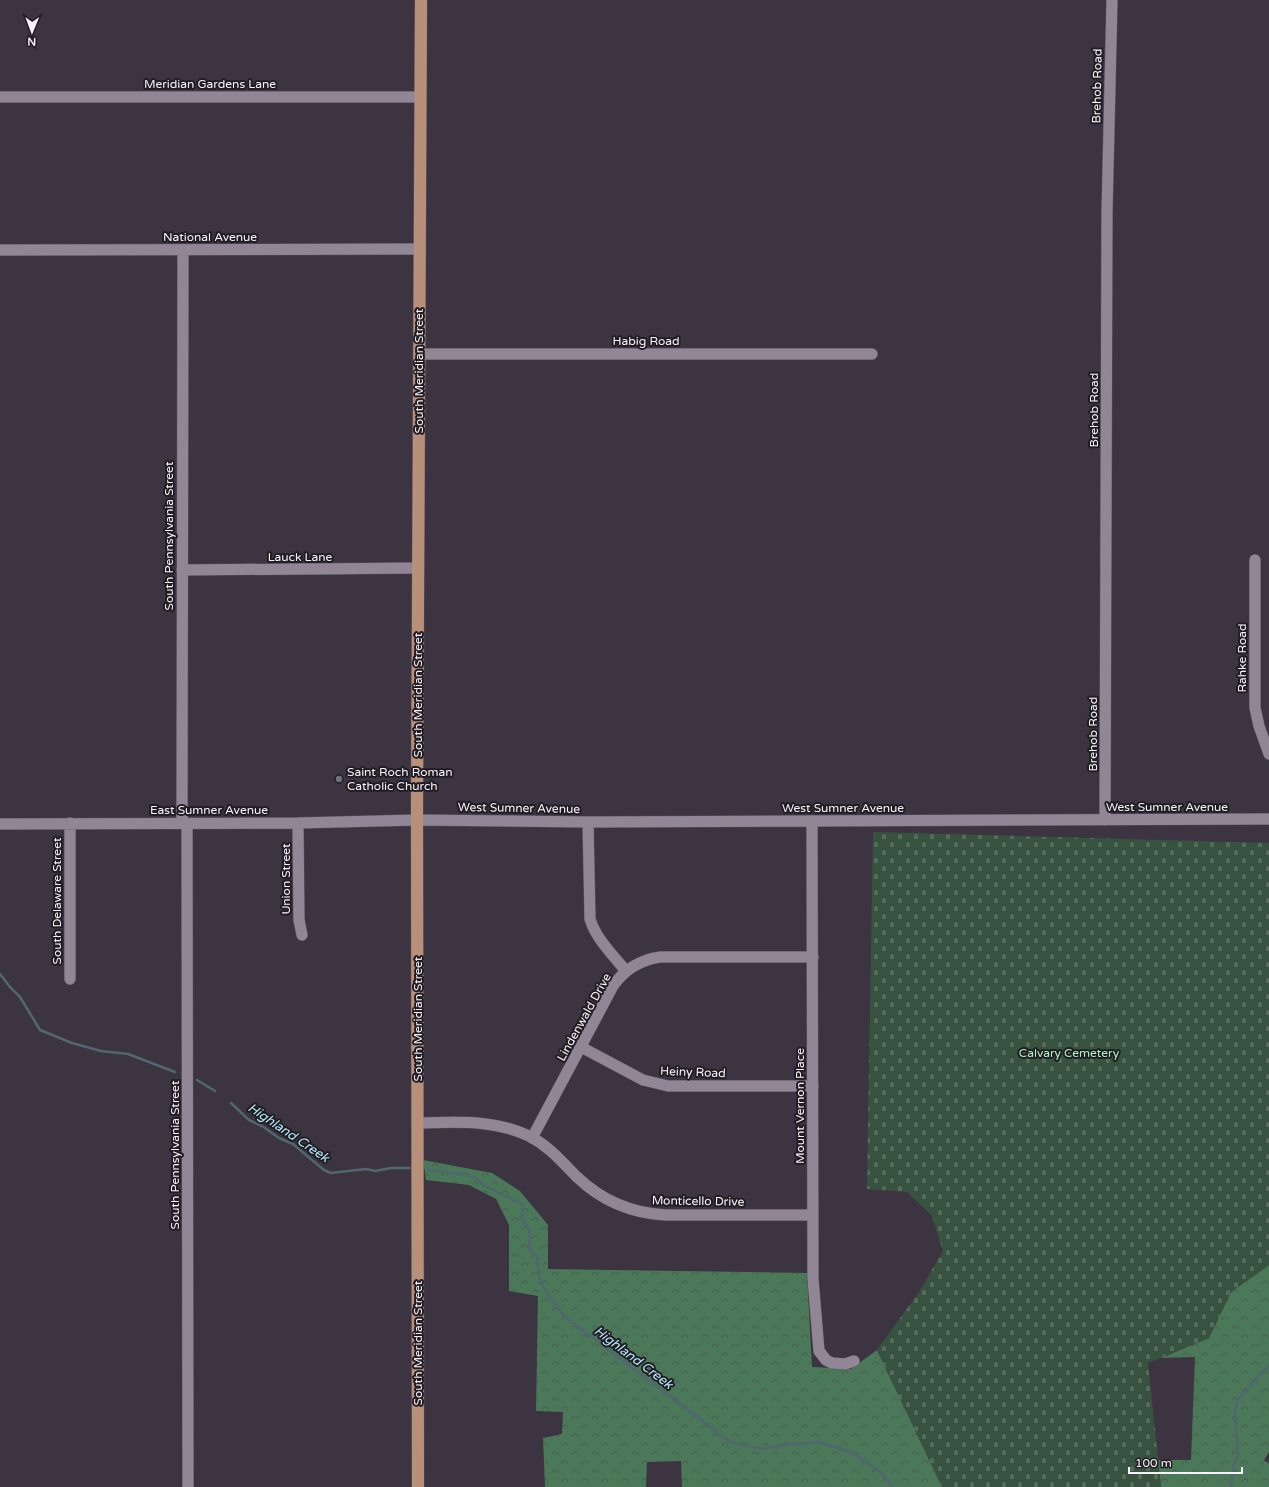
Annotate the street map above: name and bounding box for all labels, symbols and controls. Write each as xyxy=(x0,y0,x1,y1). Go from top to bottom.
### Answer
north arrow xyxy=(12,12,52,52)
text: N xyxy=(27,35,36,48)
street label: Brehob Road xyxy=(1089,48,1105,124)
street label: Meridian Gardens Lane xyxy=(144,77,276,91)
street label: National Avenue xyxy=(163,230,257,244)
street label: South Meridian Street xyxy=(412,308,426,433)
street label: Habig Road xyxy=(612,334,680,348)
street label: Brehob Road xyxy=(1087,373,1101,447)
street label: South Pennsylvania Street xyxy=(162,461,176,610)
street label: Lauck Lane xyxy=(268,550,333,564)
street label: Rahke Road xyxy=(1235,623,1249,693)
street label: South Meridian Street xyxy=(411,632,425,757)
street label: Brehob Road xyxy=(1086,697,1100,771)
place label: Saint Roch Roman Catholic Church xyxy=(347,765,453,793)
marker: Saint Roch Roman Catholic Church xyxy=(334,774,344,784)
street label: West Sumner Avenue xyxy=(458,800,580,816)
street label: West Sumner Avenue xyxy=(1106,800,1228,814)
street label: West Sumner Avenue xyxy=(782,801,904,815)
street label: East Sumner Avenue xyxy=(150,803,268,817)
street label: South Delaware Street xyxy=(50,837,64,965)
street label: Union Street xyxy=(279,843,293,915)
street label: South Meridian Street xyxy=(411,956,425,1081)
street label: Lindenwald Drive xyxy=(554,970,614,1063)
park label: Calvary Cemetery xyxy=(1019,1046,1120,1060)
street label: Mount Vernon Place xyxy=(793,1048,807,1164)
street label: Heiny Road xyxy=(660,1064,726,1080)
street label: South Pennsylvania Street xyxy=(168,1080,182,1229)
water label: Highland Creek xyxy=(245,1100,333,1166)
street label: Monticello Drive xyxy=(652,1193,745,1209)
street label: South Meridian Street xyxy=(411,1280,425,1405)
water label: Highland Creek xyxy=(591,1323,677,1393)
scale bar xyxy=(1129,1449,1242,1475)
text: 100 m xyxy=(1135,1456,1172,1470)

